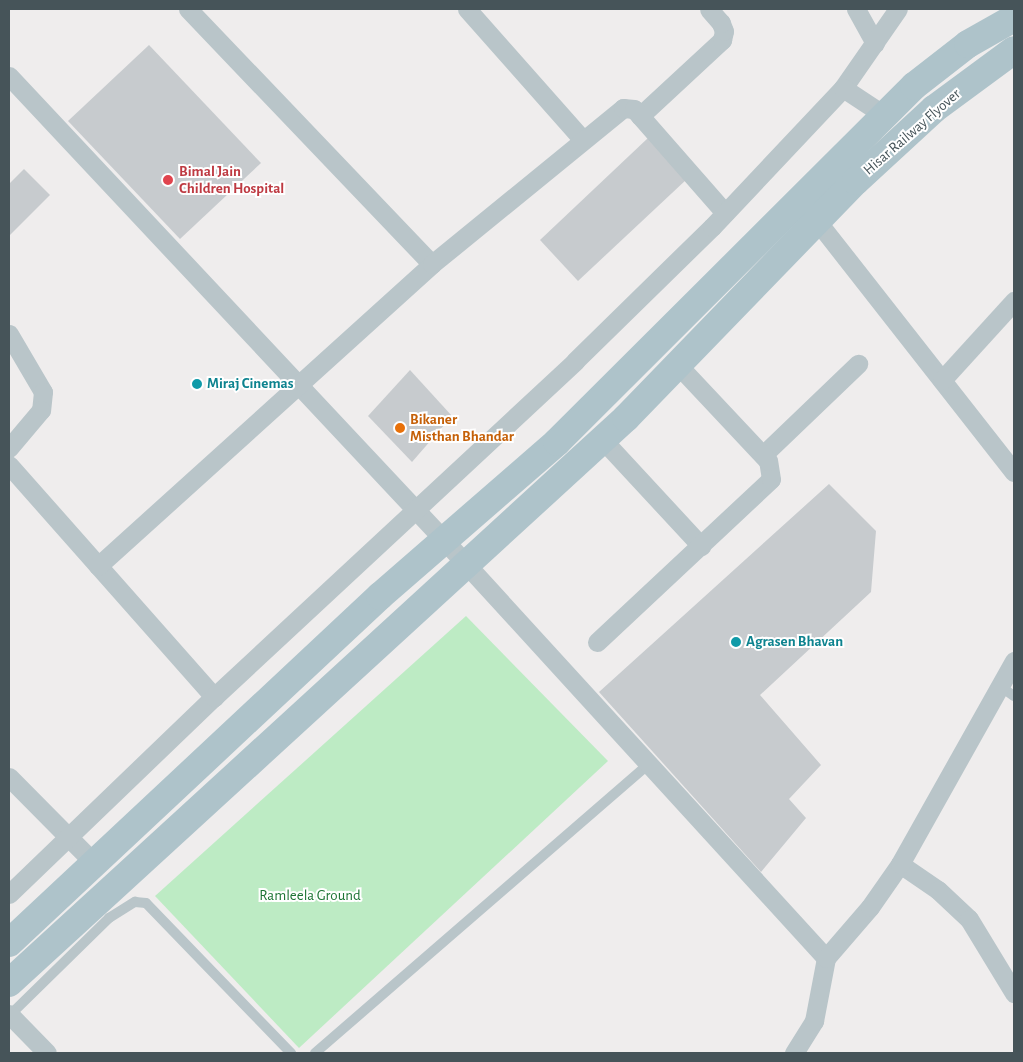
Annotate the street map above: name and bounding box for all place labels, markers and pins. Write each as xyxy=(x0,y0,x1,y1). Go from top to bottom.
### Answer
place label: Bimal Jain Children Hospital xyxy=(179,162,284,197)
marker: Bimal Jain Children Hospital xyxy=(161,173,175,187)
place label: Miraj Cinemas xyxy=(207,375,293,393)
marker: Miraj Cinemas xyxy=(191,378,203,390)
place label: Bikaner Misthan Bhandar xyxy=(410,410,514,445)
marker: Bikaner Misthan Bhandar xyxy=(394,422,406,434)
place label: Agrasen Bhavan xyxy=(746,633,843,651)
marker: Agrasen Bhavan xyxy=(730,636,742,648)

